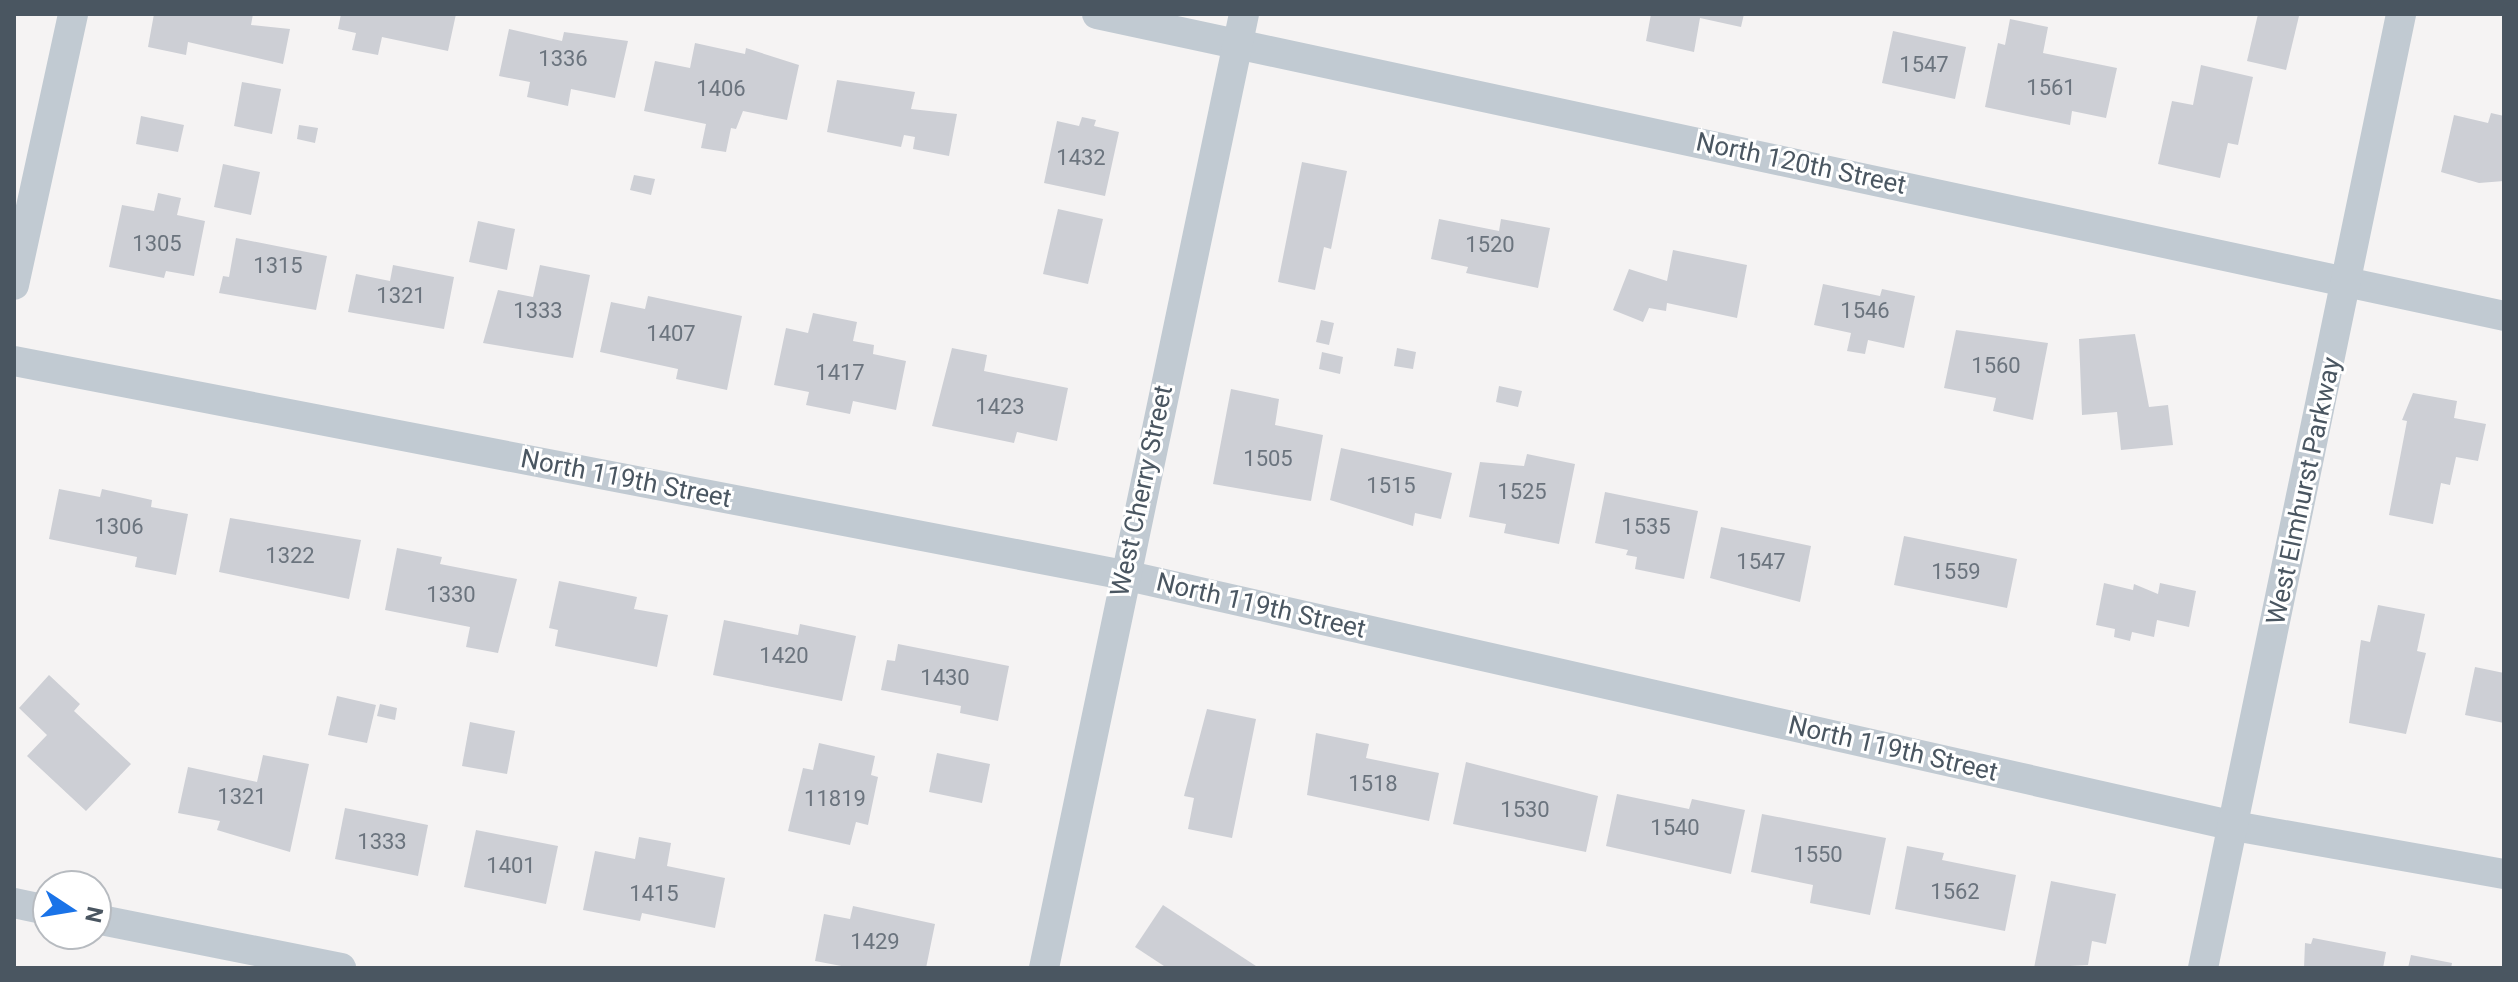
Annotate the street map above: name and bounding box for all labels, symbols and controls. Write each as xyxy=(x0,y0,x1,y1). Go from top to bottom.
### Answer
house number: 1336 xyxy=(538,46,588,72)
house number: 1547 xyxy=(1899,52,1949,78)
house number: 1561 xyxy=(2026,75,2076,101)
house number: 1406 xyxy=(696,76,746,102)
street label: North 120th Street xyxy=(1693,127,1909,201)
house number: 1432 xyxy=(1056,145,1106,171)
house number: 1305 xyxy=(132,231,182,257)
house number: 1520 xyxy=(1465,232,1515,258)
house number: 1315 xyxy=(253,253,303,279)
house number: 1321 xyxy=(376,283,426,309)
house number: 1333 xyxy=(513,298,563,324)
house number: 1546 xyxy=(1840,298,1890,324)
house number: 1407 xyxy=(646,321,696,347)
house number: 1560 xyxy=(1971,353,2021,379)
street label: West Elmhurst Parkway xyxy=(2260,354,2348,628)
house number: 1417 xyxy=(815,360,865,386)
street label: West Cherry Street xyxy=(1104,383,1180,599)
house number: 1423 xyxy=(975,394,1025,420)
street label: North 119th Street xyxy=(518,443,734,515)
house number: 1505 xyxy=(1243,446,1293,472)
house number: 1515 xyxy=(1366,473,1416,499)
house number: 1525 xyxy=(1497,479,1547,505)
house number: 1306 xyxy=(94,514,144,540)
house number: 1535 xyxy=(1621,514,1671,540)
house number: 1322 xyxy=(265,543,315,569)
house number: 1547 xyxy=(1736,549,1786,575)
house number: 1559 xyxy=(1931,559,1981,585)
street label: North 119th Street xyxy=(1153,567,1369,645)
house number: 1330 xyxy=(426,582,476,608)
house number: 1420 xyxy=(759,643,809,669)
house number: 1430 xyxy=(920,665,970,691)
street label: North 119th Street xyxy=(1785,710,2001,788)
house number: 1518 xyxy=(1348,771,1398,797)
house number: 1321 xyxy=(217,784,267,810)
house number: 11819 xyxy=(804,786,866,812)
house number: 1530 xyxy=(1500,797,1550,823)
house number: 1540 xyxy=(1650,815,1700,841)
house number: 1333 xyxy=(357,829,407,855)
house number: 1550 xyxy=(1793,842,1843,868)
house number: 1401 xyxy=(486,853,536,879)
north arrow xyxy=(32,870,112,950)
house number: 1562 xyxy=(1930,879,1980,905)
house number: 1415 xyxy=(629,881,679,907)
text: N xyxy=(80,904,108,925)
house number: 1429 xyxy=(850,929,900,955)

